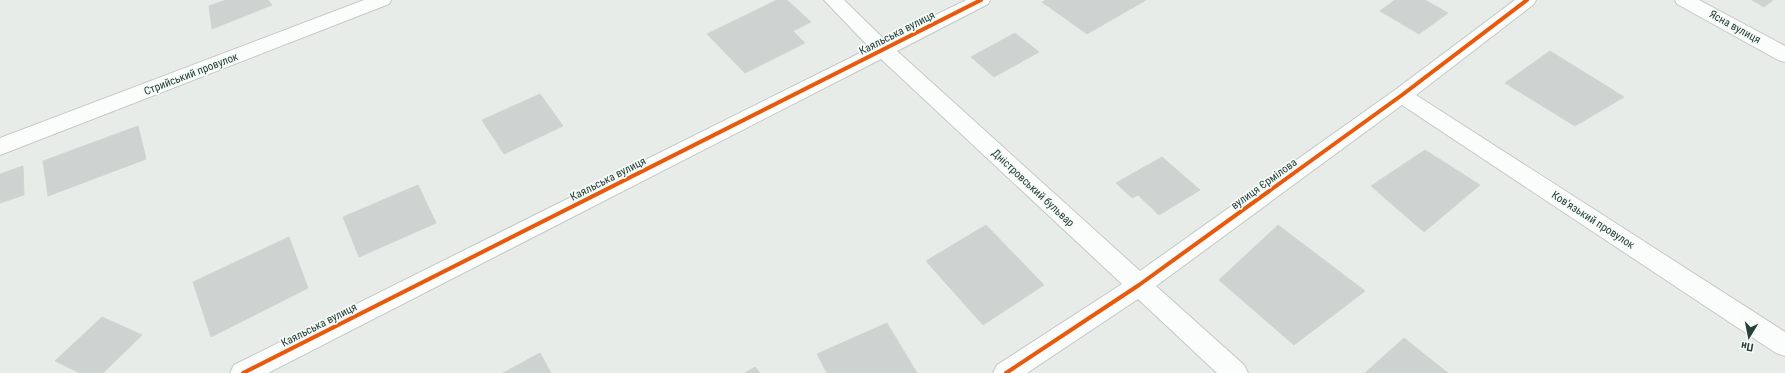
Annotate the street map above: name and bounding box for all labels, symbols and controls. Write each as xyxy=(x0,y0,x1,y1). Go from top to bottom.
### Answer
street label: Каяльська вулиця xyxy=(857,8,937,58)
street label: Ясна вулиця xyxy=(1707,8,1763,46)
street label: Стрийський провулок xyxy=(142,50,241,98)
street label: Дністровський бульвар xyxy=(989,146,1077,230)
street label: Каяльська вулиця xyxy=(568,154,648,204)
street label: вулиця Єрмілова xyxy=(1229,156,1299,212)
street label: Ков'язький провулок xyxy=(1549,188,1637,252)
street label: Каяльська вулиця xyxy=(279,300,359,350)
north arrow xyxy=(1729,317,1769,357)
text: Пн xyxy=(1740,339,1755,354)

